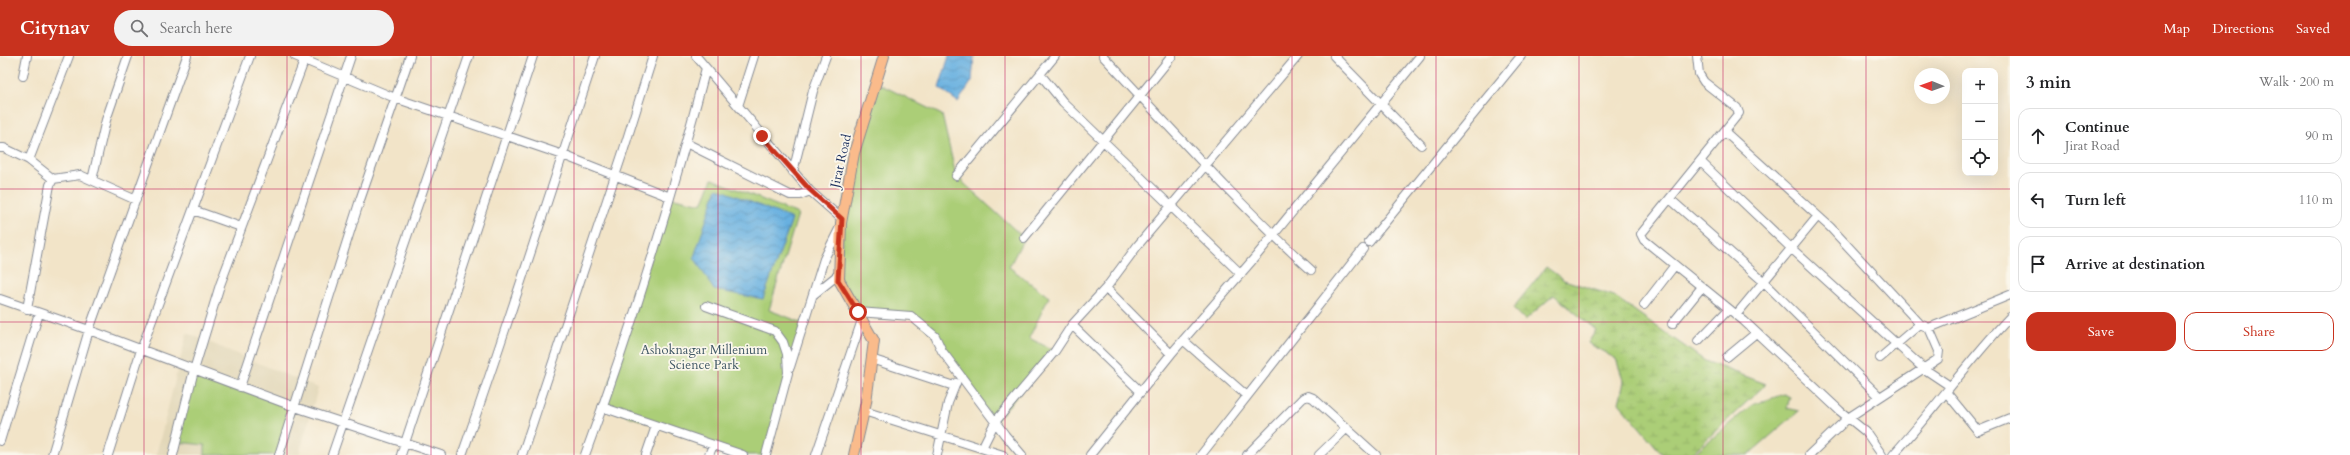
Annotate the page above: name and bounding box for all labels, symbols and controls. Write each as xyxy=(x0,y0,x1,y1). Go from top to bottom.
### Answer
search box xyxy=(114,10,394,46)
text: Citynav xyxy=(20,15,90,41)
icon: search xyxy=(128,17,150,39)
text: Search here xyxy=(160,18,233,38)
text: Map xyxy=(2164,19,2190,38)
text: Directions xyxy=(2212,19,2274,38)
text: Saved xyxy=(2296,19,2330,38)
north arrow xyxy=(1914,68,1950,104)
map controls xyxy=(1962,68,1998,176)
button: + xyxy=(1962,68,1998,104)
text: 3 min xyxy=(2026,71,2071,94)
text: Walk · 200 m xyxy=(2259,73,2334,91)
button: − xyxy=(1962,104,1998,140)
text: Continue xyxy=(2065,117,2130,137)
icon: ahead xyxy=(2027,125,2049,147)
route end xyxy=(753,127,771,145)
text: 90 m xyxy=(2305,127,2333,145)
street label: Jirat Road xyxy=(826,132,856,192)
text: Jirat Road xyxy=(2065,137,2120,155)
button: locate xyxy=(1962,140,1998,176)
icon: left xyxy=(2027,189,2049,211)
text: Turn left xyxy=(2065,190,2126,210)
text: 110 m xyxy=(2299,191,2333,209)
icon: arrive xyxy=(2027,253,2049,275)
text: Arrive at destination xyxy=(2065,254,2205,274)
route start xyxy=(849,303,867,321)
button: Save xyxy=(2026,312,2176,351)
button: Share xyxy=(2184,312,2334,351)
park label: Ashoknagar Millenium Science Park xyxy=(641,341,767,374)

